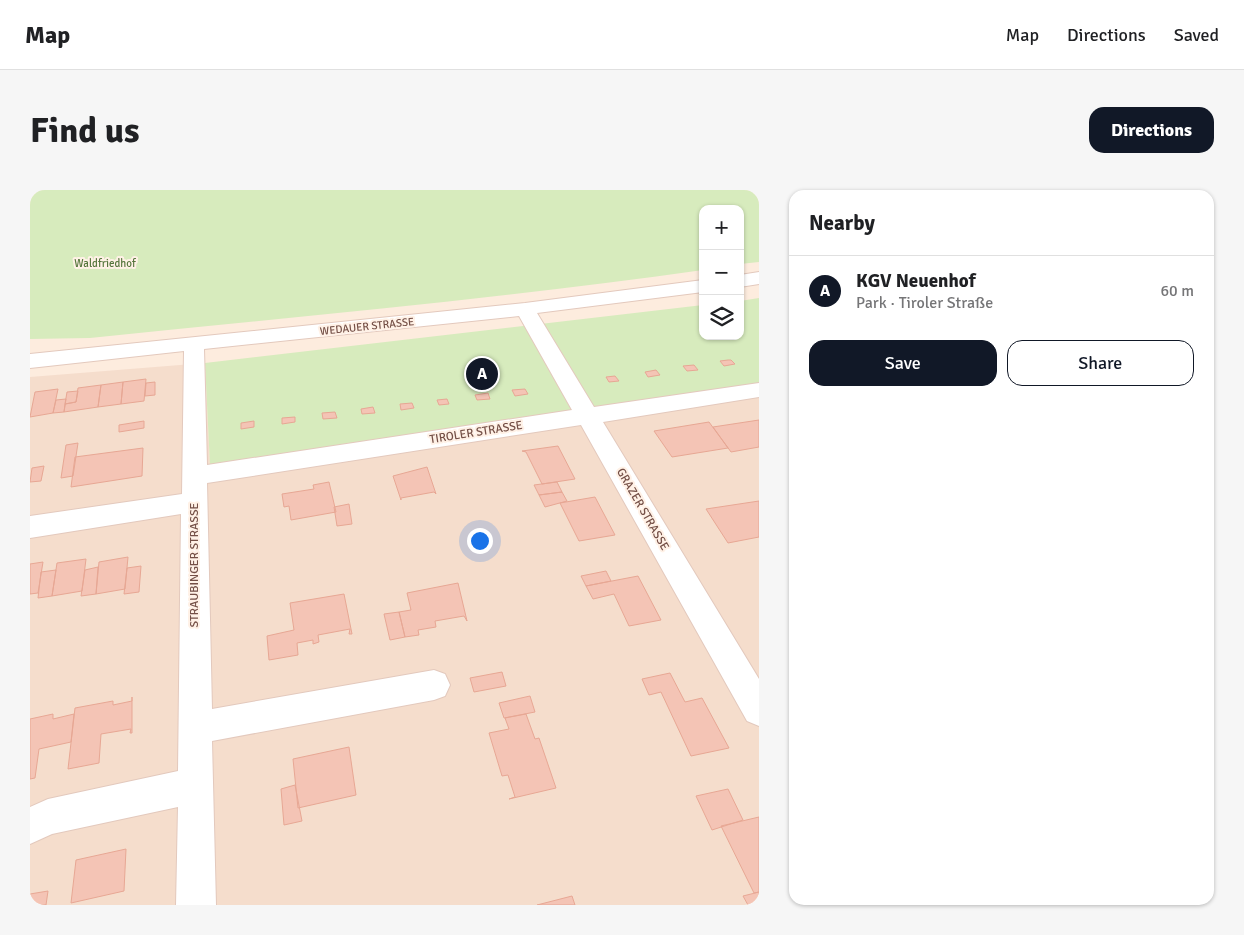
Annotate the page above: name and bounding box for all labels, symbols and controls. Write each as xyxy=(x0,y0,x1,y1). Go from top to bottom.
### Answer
text: Map xyxy=(25,20,70,50)
text: Map xyxy=(1006,24,1039,46)
text: Directions xyxy=(1067,24,1146,46)
text: Saved xyxy=(1174,24,1219,46)
button: Directions xyxy=(1089,107,1214,153)
text: Find us xyxy=(30,109,140,152)
map controls xyxy=(699,205,744,340)
button: + xyxy=(699,205,744,250)
text: Nearby xyxy=(809,210,875,236)
button: − xyxy=(699,250,744,295)
park label: Waldfriedhof xyxy=(74,257,137,270)
text: KGV Neuenhof xyxy=(856,269,976,293)
text: A xyxy=(820,281,830,301)
text: 60 m xyxy=(1160,281,1194,301)
text: Park · Tiroler Straße xyxy=(856,293,993,313)
button: layers xyxy=(699,295,744,340)
street label: WEDAUER STRASSE xyxy=(319,315,415,338)
button: Save xyxy=(809,340,997,386)
button: Share xyxy=(1007,340,1194,386)
pin: A xyxy=(466,355,498,393)
street label: TIROLER STRASSE xyxy=(428,418,524,447)
street label: GRAZER STRASSE xyxy=(613,465,672,553)
street label: STRAUBINGER STRASSE xyxy=(187,502,202,627)
your location xyxy=(467,528,493,554)

